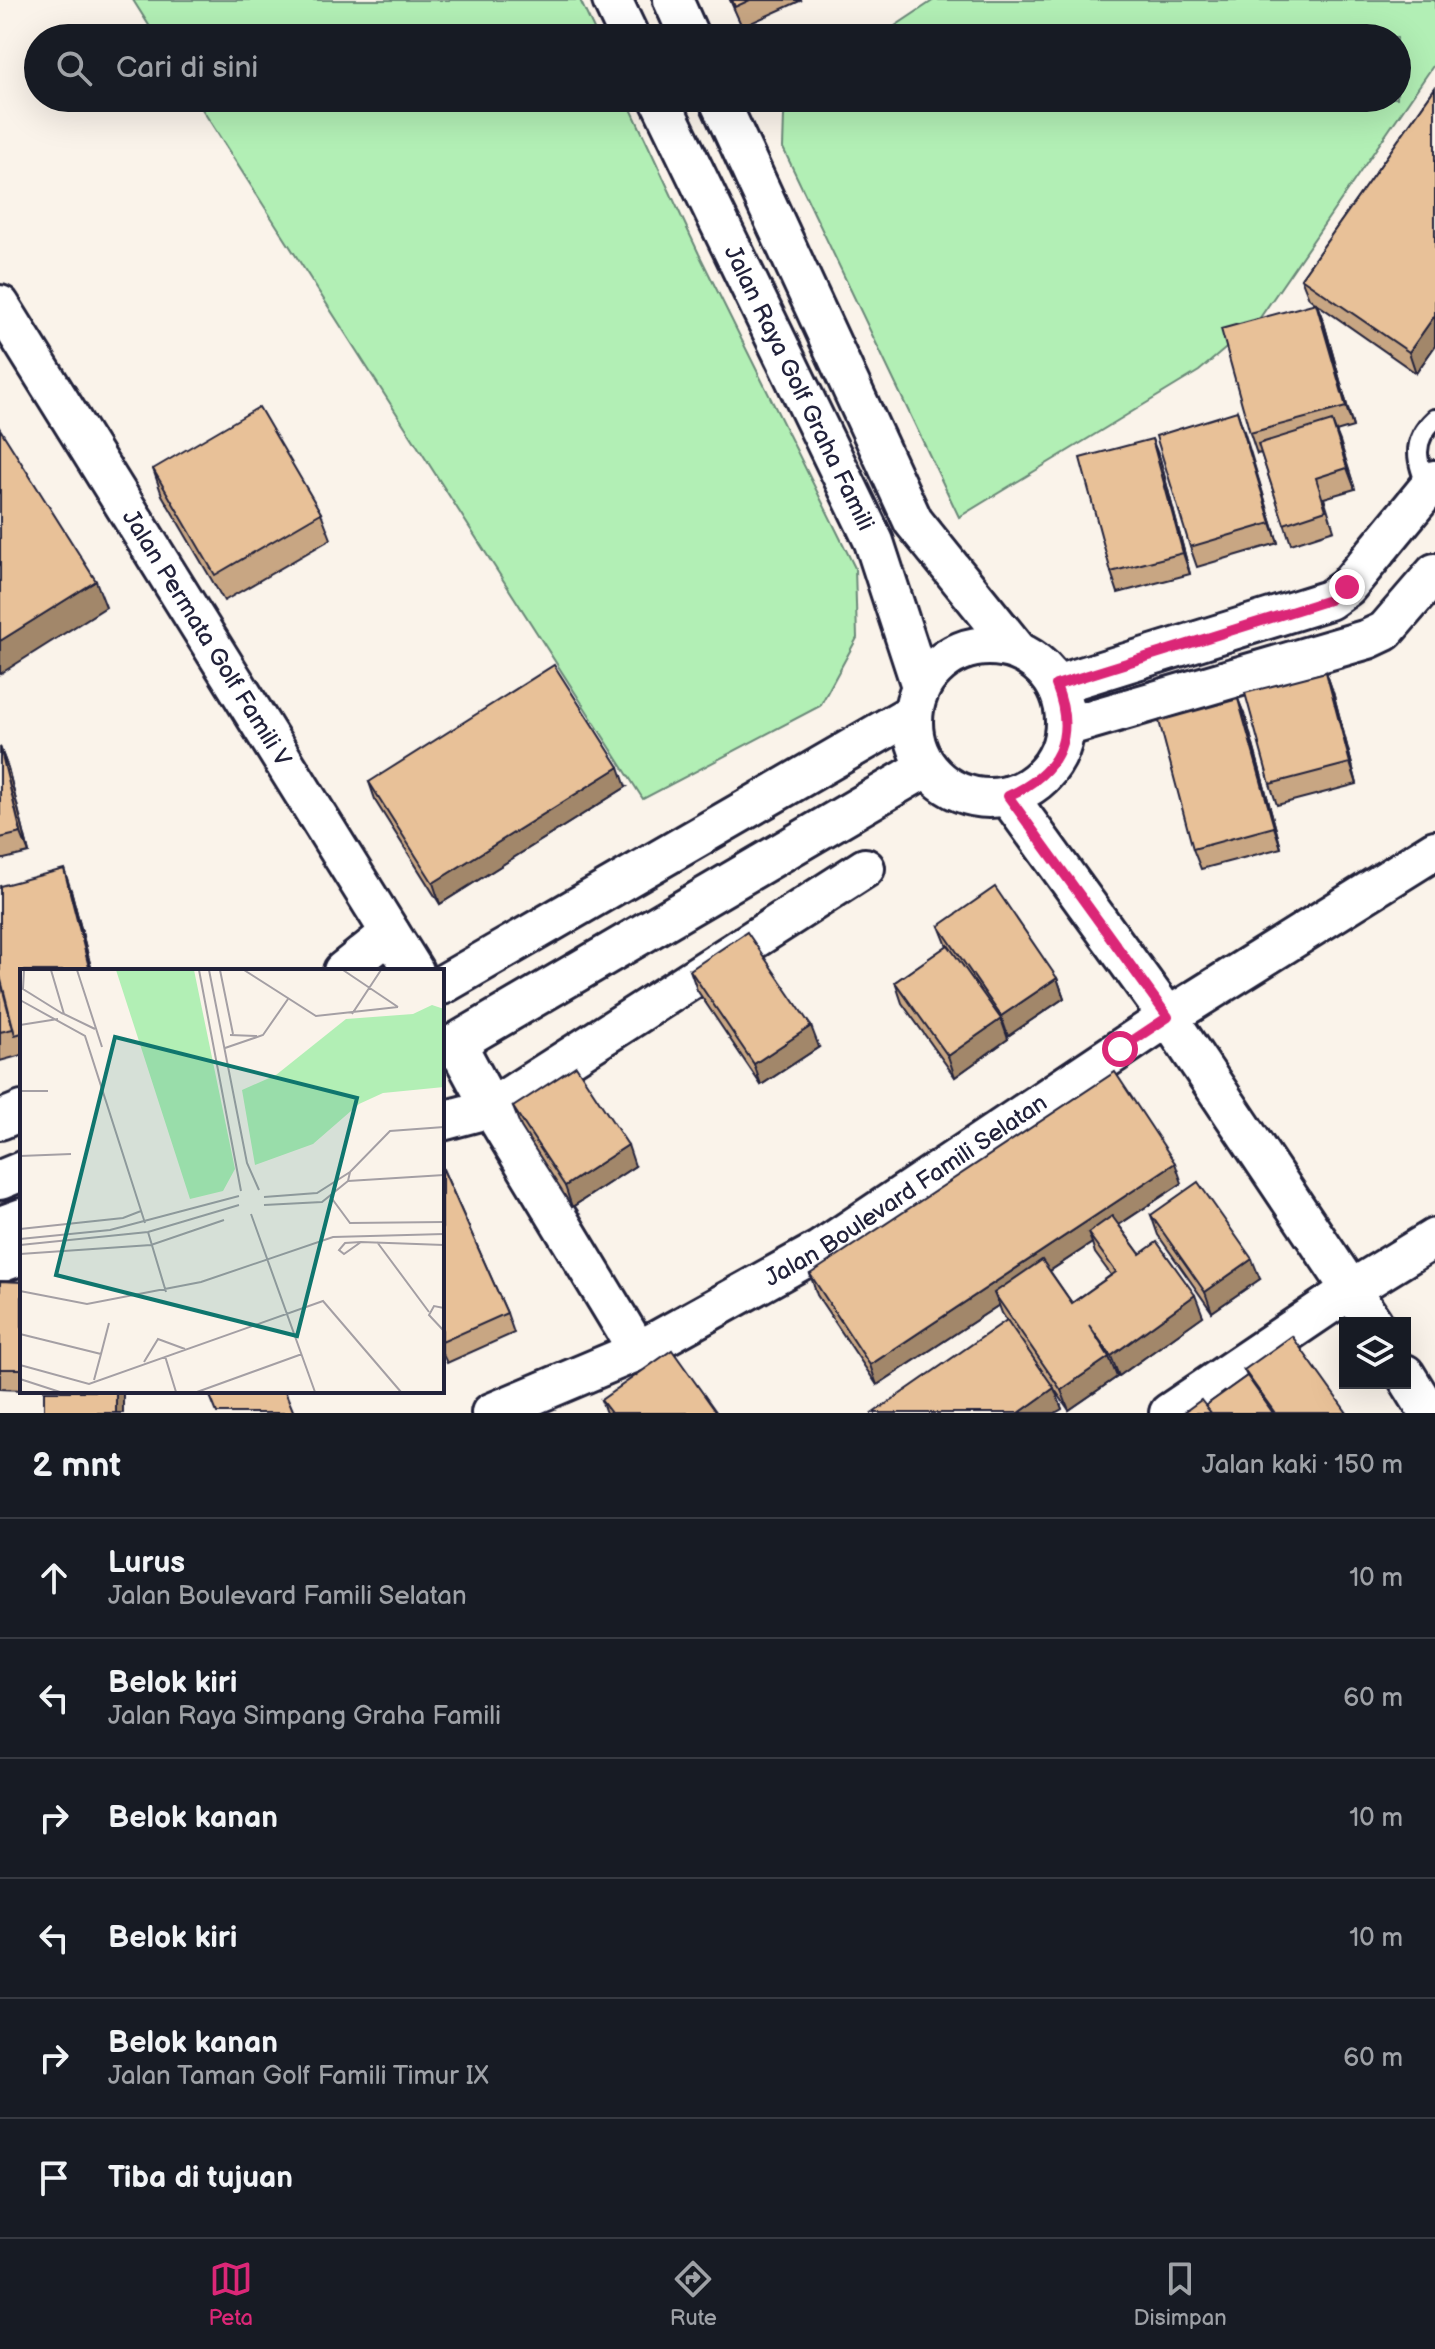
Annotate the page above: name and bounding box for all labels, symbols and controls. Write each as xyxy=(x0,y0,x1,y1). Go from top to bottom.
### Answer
search box xyxy=(24,24,1411,112)
icon: search xyxy=(52,46,96,90)
text: Cari di sini xyxy=(116,50,258,86)
street label: Jalan Raya Golf Graha Famili xyxy=(718,241,880,535)
street label: Jalan Permata Golf Famili V xyxy=(116,504,297,772)
route end xyxy=(1329,569,1365,605)
inset map xyxy=(20,969,444,1393)
route start xyxy=(1102,1031,1138,1067)
street label: Jalan Boulevard Famili Selatan xyxy=(760,1088,1053,1293)
map controls xyxy=(1339,1317,1411,1389)
button: layers xyxy=(1339,1317,1411,1389)
text: 2 mnt xyxy=(32,1445,121,1486)
text: Jalan kaki · 150 m xyxy=(1202,1450,1403,1481)
text: Lurus xyxy=(108,1545,185,1581)
icon: ahead xyxy=(32,1556,76,1600)
text: 10 m xyxy=(1349,1563,1403,1594)
text: Jalan Boulevard Famili Selatan xyxy=(108,1581,467,1612)
text: Belok kiri xyxy=(108,1665,237,1701)
icon: left xyxy=(32,1676,76,1720)
text: 60 m xyxy=(1343,1683,1403,1714)
text: Jalan Raya Simpang Graha Famili xyxy=(108,1701,501,1732)
icon: right xyxy=(32,1796,76,1840)
text: Belok kanan xyxy=(108,1800,278,1836)
text: 10 m xyxy=(1349,1803,1403,1834)
icon: left xyxy=(32,1916,76,1960)
text: Belok kiri xyxy=(108,1920,237,1956)
text: 10 m xyxy=(1349,1923,1403,1954)
text: Belok kanan xyxy=(108,2025,278,2061)
icon: right xyxy=(32,2036,76,2080)
text: 60 m xyxy=(1343,2043,1403,2074)
text: Jalan Taman Golf Famili Timur IX xyxy=(108,2061,489,2092)
icon: arrive xyxy=(32,2156,76,2200)
text: Tiba di tujuan xyxy=(108,2160,293,2196)
tab: Peta xyxy=(208,2257,253,2332)
tab: Rute xyxy=(670,2257,717,2332)
tab: Disimpan xyxy=(1134,2257,1227,2332)

